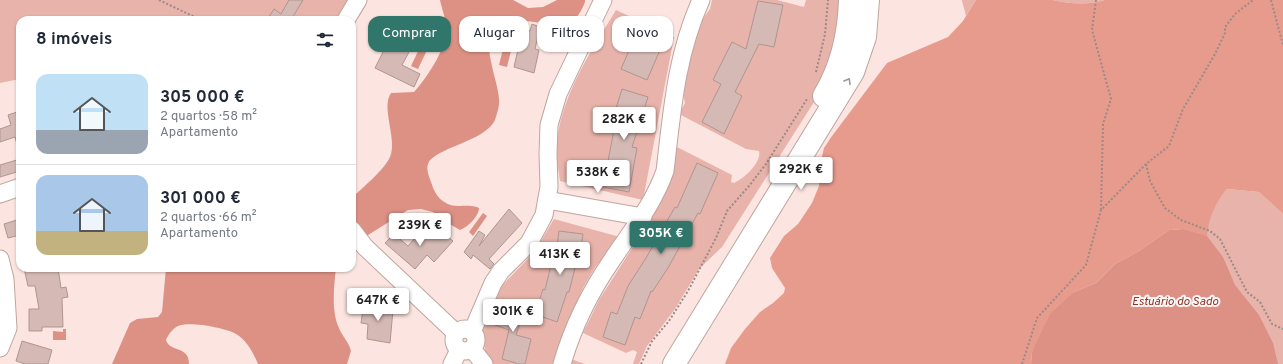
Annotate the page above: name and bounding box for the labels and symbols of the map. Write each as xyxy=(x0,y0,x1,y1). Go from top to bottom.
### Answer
one-way arrow xyxy=(844,78,851,85)
pin: 282K € xyxy=(591,107,657,141)
pin: 292K € xyxy=(768,157,834,191)
pin: 538K € xyxy=(565,160,631,194)
pin: 239K € xyxy=(387,213,453,247)
pin: 305K € xyxy=(628,221,694,255)
pin: 413K € xyxy=(527,242,593,276)
pin: 647K € xyxy=(345,288,411,322)
water label: Estuário do Sado xyxy=(1132,294,1219,310)
pin: 301K € xyxy=(480,299,546,333)

